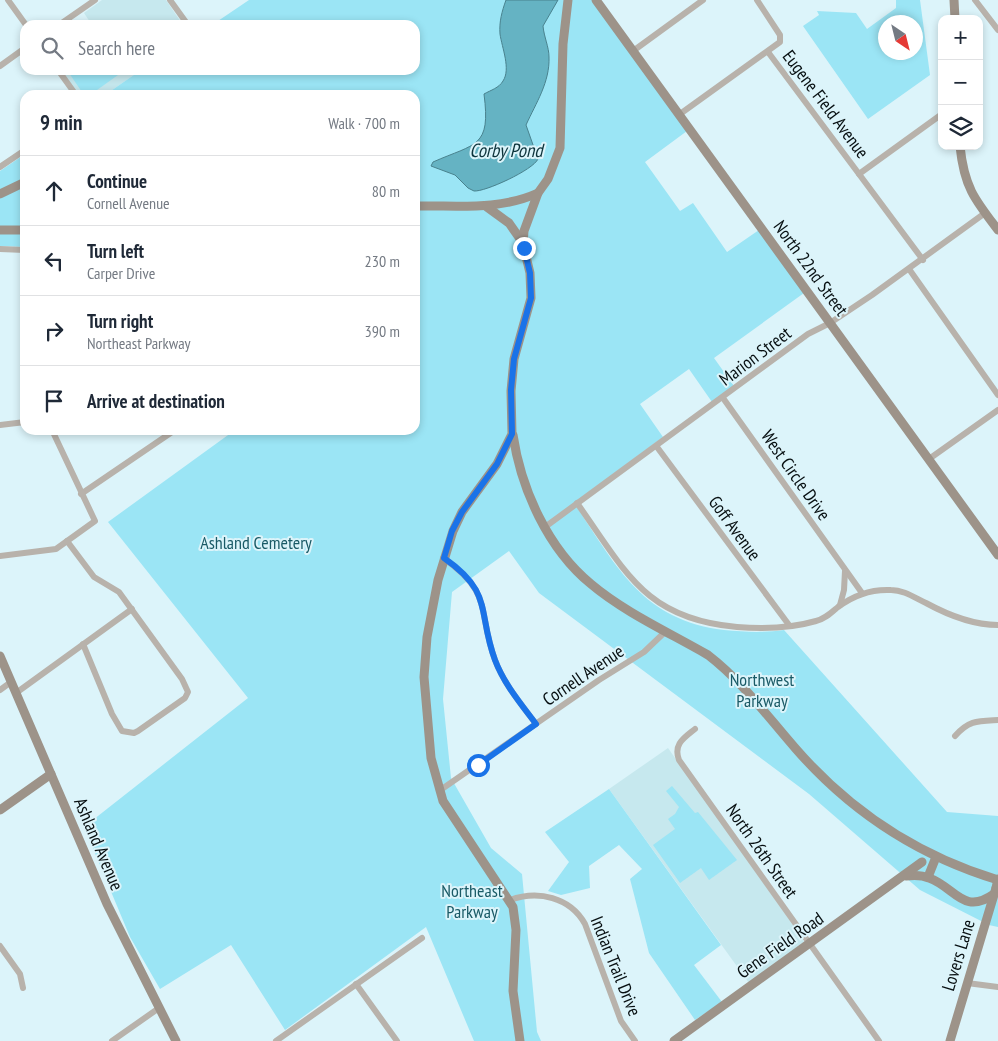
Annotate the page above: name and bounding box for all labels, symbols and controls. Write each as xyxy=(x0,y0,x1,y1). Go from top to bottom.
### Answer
north arrow xyxy=(878,15,923,60)
map controls xyxy=(938,15,983,150)
button: + xyxy=(938,15,983,60)
search box xyxy=(20,20,420,75)
icon: search xyxy=(38,34,66,62)
text: Search here xyxy=(78,36,155,60)
street label: Eugene Field Avenue xyxy=(778,45,874,163)
button: − xyxy=(938,60,983,105)
button: layers xyxy=(938,105,983,150)
text: 9 min xyxy=(40,109,82,136)
text: Walk · 700 m xyxy=(328,113,400,133)
water label: Corby Pond xyxy=(469,138,545,162)
text: Continue xyxy=(87,169,147,193)
icon: ahead xyxy=(40,177,68,205)
text: 80 m xyxy=(372,181,400,201)
text: Cornell Avenue xyxy=(87,193,170,213)
street label: North 22nd Street xyxy=(769,216,853,320)
route end xyxy=(513,237,536,260)
text: Turn left xyxy=(87,239,144,263)
icon: left xyxy=(40,247,68,275)
text: 230 m xyxy=(365,251,400,271)
text: Carper Drive xyxy=(87,263,155,283)
text: Turn right xyxy=(87,309,153,333)
icon: right xyxy=(40,317,68,345)
text: 390 m xyxy=(365,321,400,341)
street label: Marion Street xyxy=(714,321,796,391)
text: Northeast Parkway xyxy=(87,333,191,353)
icon: arrive xyxy=(40,387,68,415)
text: Arrive at destination xyxy=(87,389,225,413)
street label: West Circle Drive xyxy=(756,425,836,525)
street label: Goff Avenue xyxy=(704,491,766,565)
park label: Ashland Cemetery xyxy=(200,531,312,554)
street label: Cornell Avenue xyxy=(538,639,628,711)
park label: Northwest Parkway xyxy=(730,668,794,712)
route start xyxy=(467,754,490,777)
street label: Ashland Avenue xyxy=(69,794,129,894)
street label: North 26th Street xyxy=(721,799,803,903)
park label: Northeast Parkway xyxy=(441,879,503,923)
street label: Gene Field Road xyxy=(732,907,828,983)
street label: Indian Trail Drive xyxy=(586,913,646,1019)
street label: Lovers Lane xyxy=(936,917,980,993)

